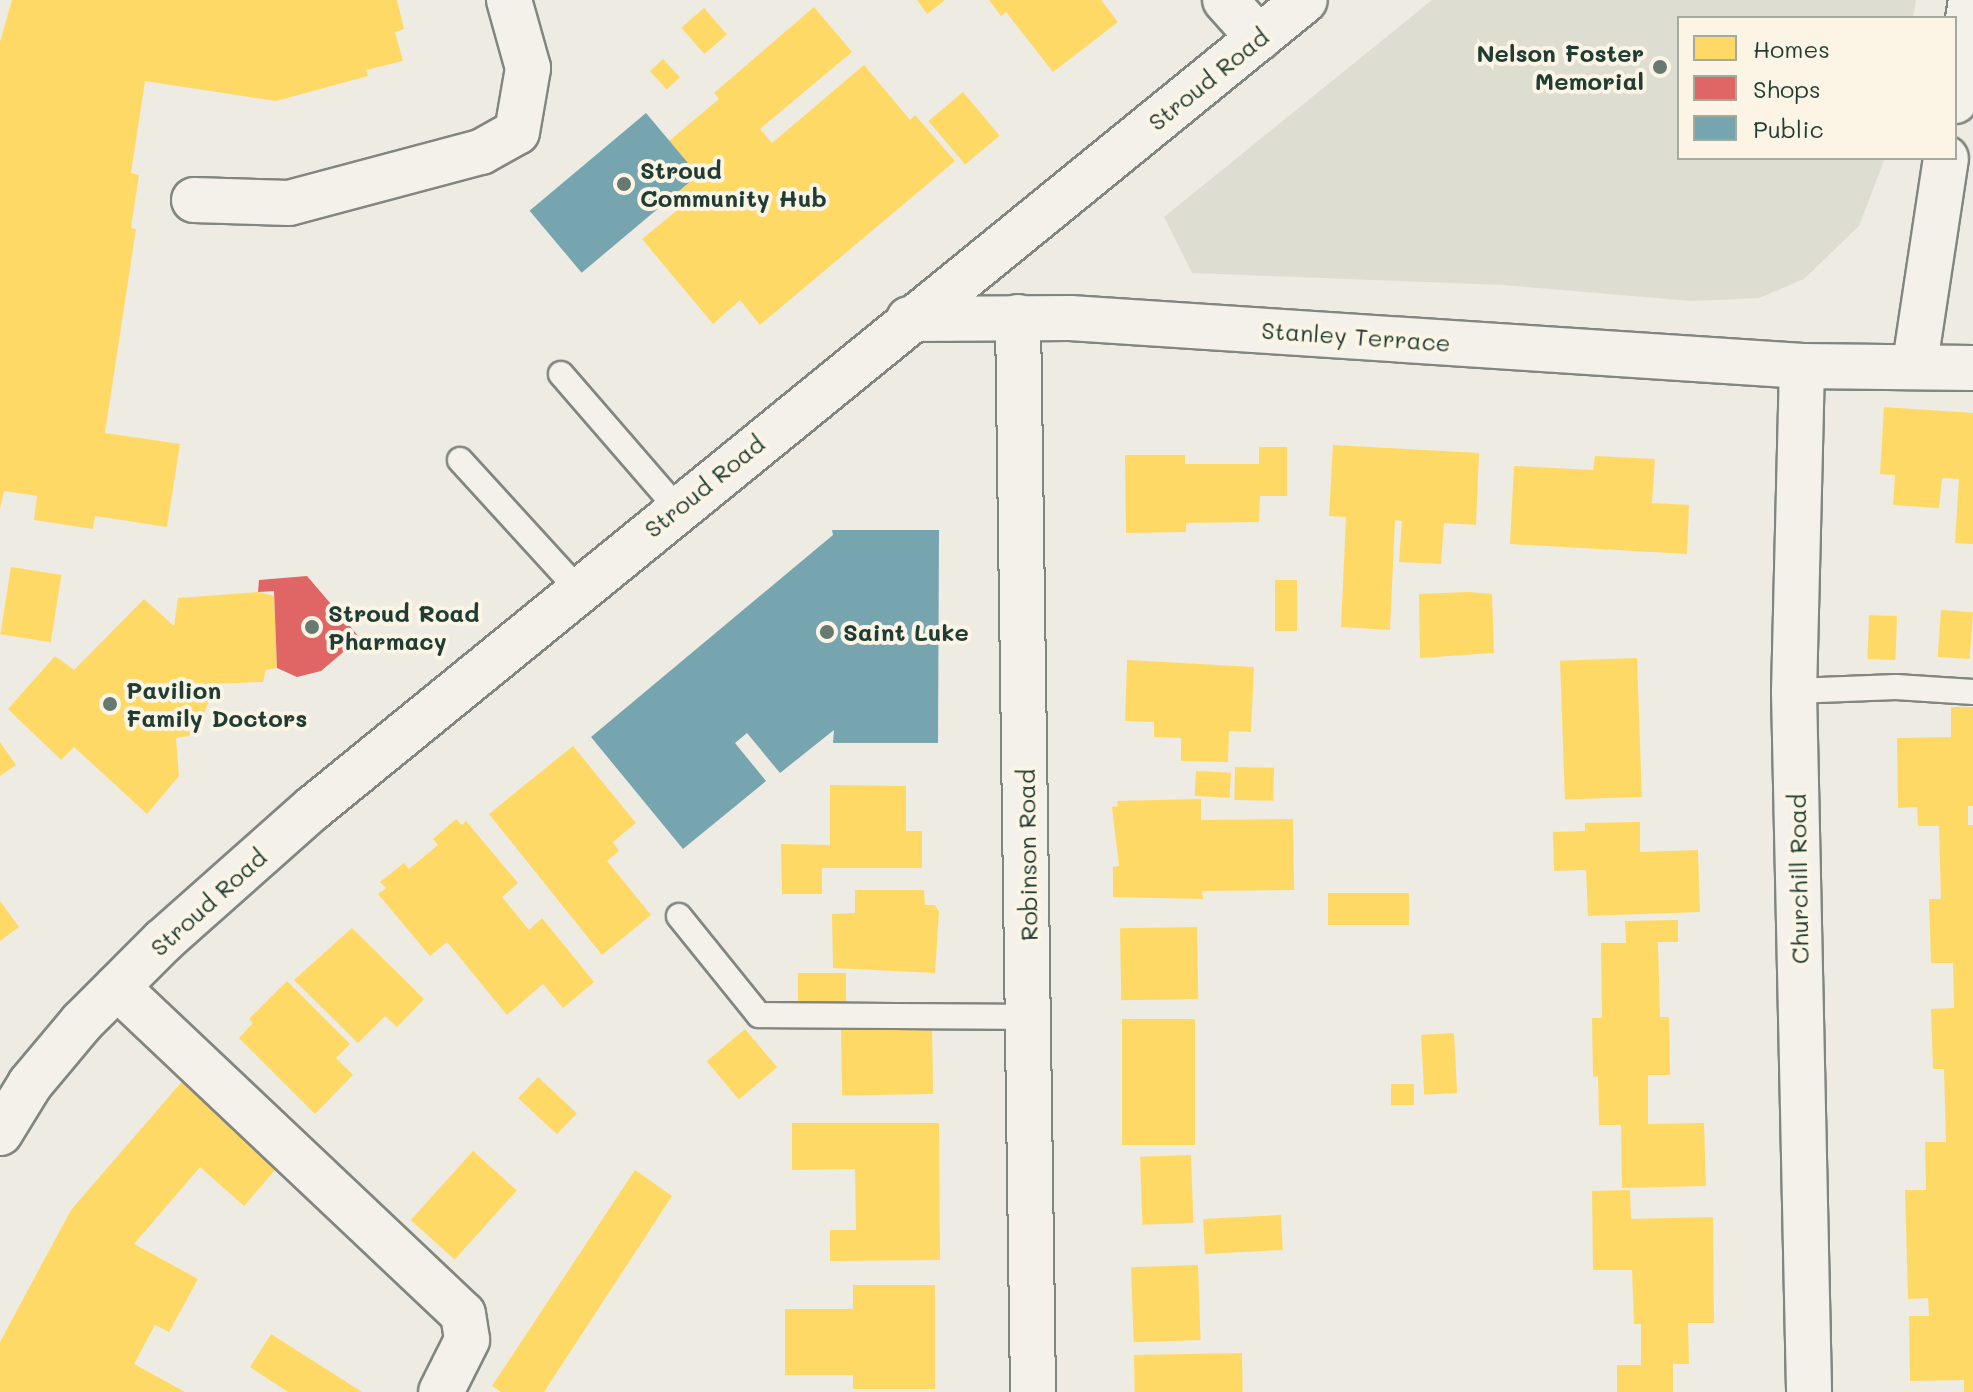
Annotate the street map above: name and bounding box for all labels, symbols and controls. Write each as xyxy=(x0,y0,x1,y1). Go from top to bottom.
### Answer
legend xyxy=(1677,16,1957,160)
street label: Stroud Road xyxy=(1142,22,1274,136)
text: Homes xyxy=(1753,33,1830,64)
place label: Nelson Foster Memorial xyxy=(1476,39,1644,95)
marker: Nelson Foster Memorial xyxy=(1651,58,1669,76)
text: Shops xyxy=(1753,73,1821,104)
text: Public xyxy=(1753,113,1824,144)
place label: Stroud Community Hub xyxy=(640,156,827,212)
marker: Stroud Community Hub xyxy=(615,175,633,193)
street label: Stanley Terrace xyxy=(1260,315,1452,357)
street label: Stroud Road xyxy=(638,429,770,543)
place label: Stroud Road Pharmacy xyxy=(328,599,479,655)
marker: Stroud Road Pharmacy xyxy=(303,618,321,636)
place label: Saint Luke xyxy=(843,618,969,646)
marker: Saint Luke xyxy=(818,623,836,641)
place label: Pavilion Family Doctors xyxy=(126,676,307,732)
marker: Pavilion Family Doctors xyxy=(101,695,119,713)
street label: Robinson Road xyxy=(1011,769,1043,941)
street label: Churchill Road xyxy=(1782,794,1814,964)
street label: Stroud Road xyxy=(144,842,272,962)

